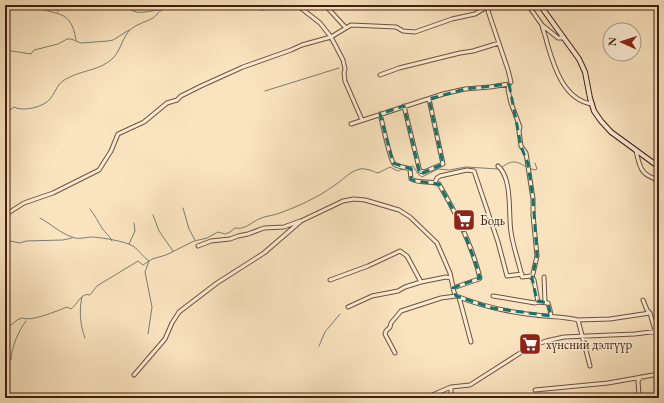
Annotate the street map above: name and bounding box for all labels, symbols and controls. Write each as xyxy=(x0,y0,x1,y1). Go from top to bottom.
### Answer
north arrow xyxy=(602,22,642,62)
text: N xyxy=(605,37,619,46)
supermarket icon: Бодь xyxy=(451,207,477,233)
place label: Бодь xyxy=(480,212,505,229)
supermarket icon: хүнсний дэлгүүр xyxy=(517,331,543,357)
place label: хүнсний дэлгүүр xyxy=(546,336,632,353)

